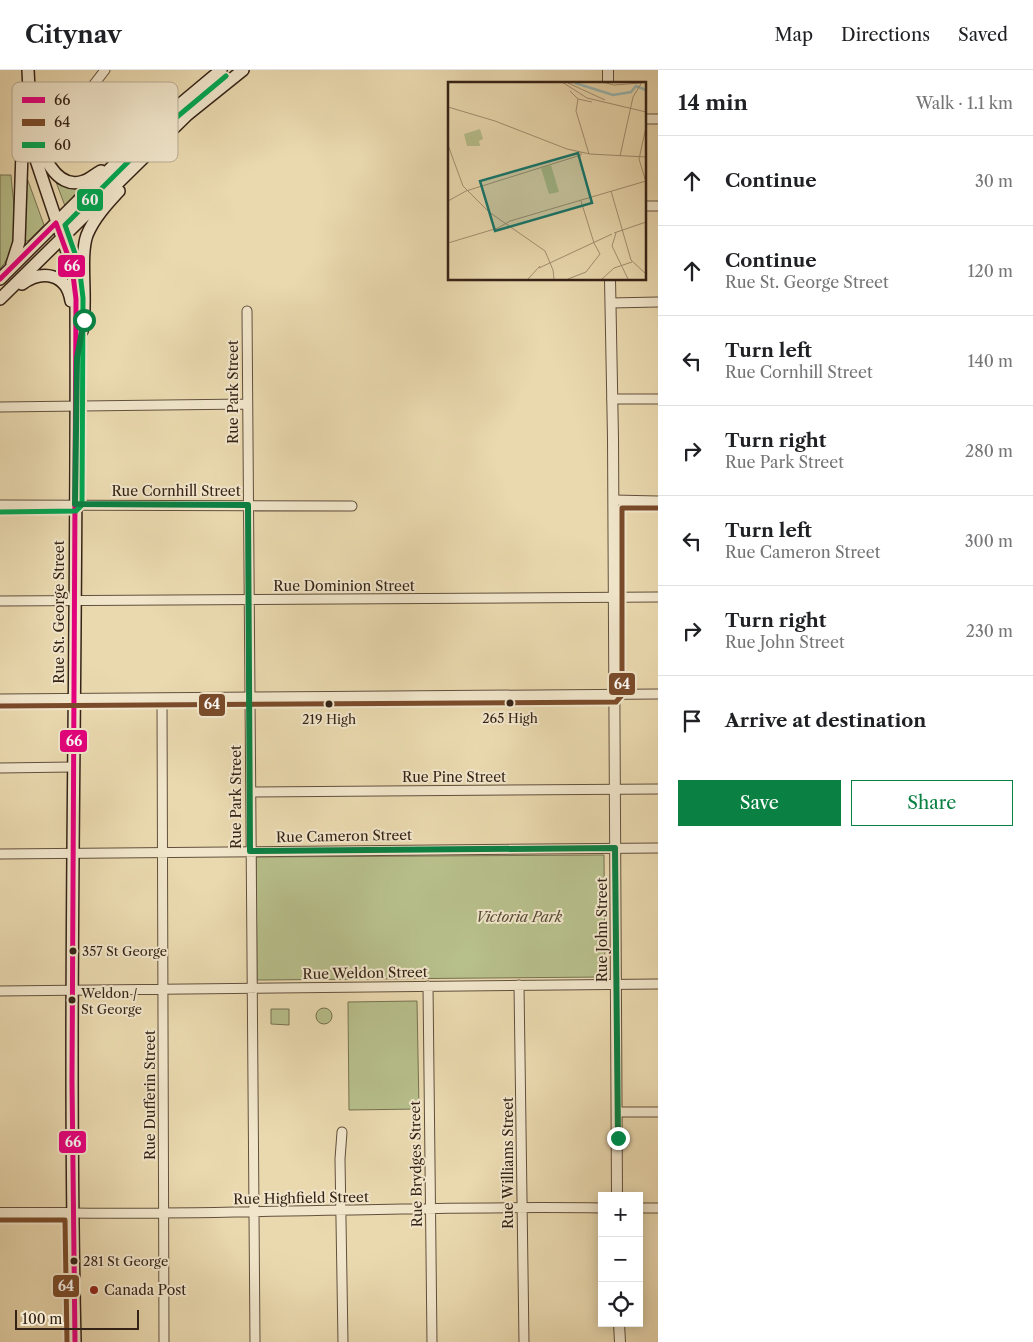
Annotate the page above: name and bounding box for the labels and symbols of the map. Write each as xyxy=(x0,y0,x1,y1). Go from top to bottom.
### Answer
legend xyxy=(12,82,178,162)
inset map xyxy=(448,82,646,280)
text: 66 xyxy=(54,91,70,109)
text: 64 xyxy=(54,113,70,131)
text: 60 xyxy=(54,136,71,154)
line badge: 60 xyxy=(76,188,104,212)
text: 60 xyxy=(81,191,99,209)
line badge: 66 xyxy=(57,254,86,278)
text: 66 xyxy=(64,257,80,275)
route start xyxy=(73,309,96,332)
street label: Rue Park Street xyxy=(224,340,242,444)
street label: Rue Cornhill Street xyxy=(111,482,241,500)
street label: Rue St. George Street xyxy=(50,540,68,684)
street label: Rue Dominion Street xyxy=(273,577,415,595)
line badge: 64 xyxy=(608,672,636,696)
text: 64 xyxy=(614,675,630,693)
line badge: 64 xyxy=(198,693,226,717)
text: 64 xyxy=(204,695,220,713)
marker: 265 High xyxy=(505,698,515,708)
marker: 219 High xyxy=(324,699,334,709)
place label: 265 High xyxy=(482,710,538,726)
place label: 219 High xyxy=(302,711,356,727)
line badge: 66 xyxy=(59,729,88,753)
text: 66 xyxy=(66,732,82,750)
street label: Rue Park Street xyxy=(227,745,245,849)
street label: Rue Pine Street xyxy=(402,768,506,786)
street label: Rue Cameron Street xyxy=(276,826,412,846)
street label: Rue John Street xyxy=(593,878,611,982)
park label: Victoria Park xyxy=(476,908,563,926)
place label: 357 St George xyxy=(82,943,167,959)
marker: 357 St George xyxy=(68,946,78,956)
street label: Rue Weldon Street xyxy=(302,963,428,983)
place label: Weldon / St George xyxy=(80,985,142,1017)
marker: Weldon / St George xyxy=(67,995,77,1005)
street label: Rue Dufferin Street xyxy=(141,1030,159,1160)
street label: Rue Williams Street xyxy=(499,1097,517,1229)
street label: Rue Brydges Street xyxy=(406,1100,426,1227)
route end xyxy=(607,1127,630,1150)
line badge: 66 xyxy=(58,1130,87,1154)
text: 66 xyxy=(65,1133,81,1151)
street label: Rue Highfield Street xyxy=(233,1188,369,1208)
place label: 281 St George xyxy=(83,1253,168,1269)
marker: 281 St George xyxy=(69,1256,79,1266)
line badge: 64 xyxy=(52,1274,80,1298)
text: 64 xyxy=(58,1277,74,1295)
place label: Canada Post xyxy=(104,1281,186,1299)
marker: Canada Post xyxy=(88,1284,100,1296)
scale bar xyxy=(15,1307,139,1330)

